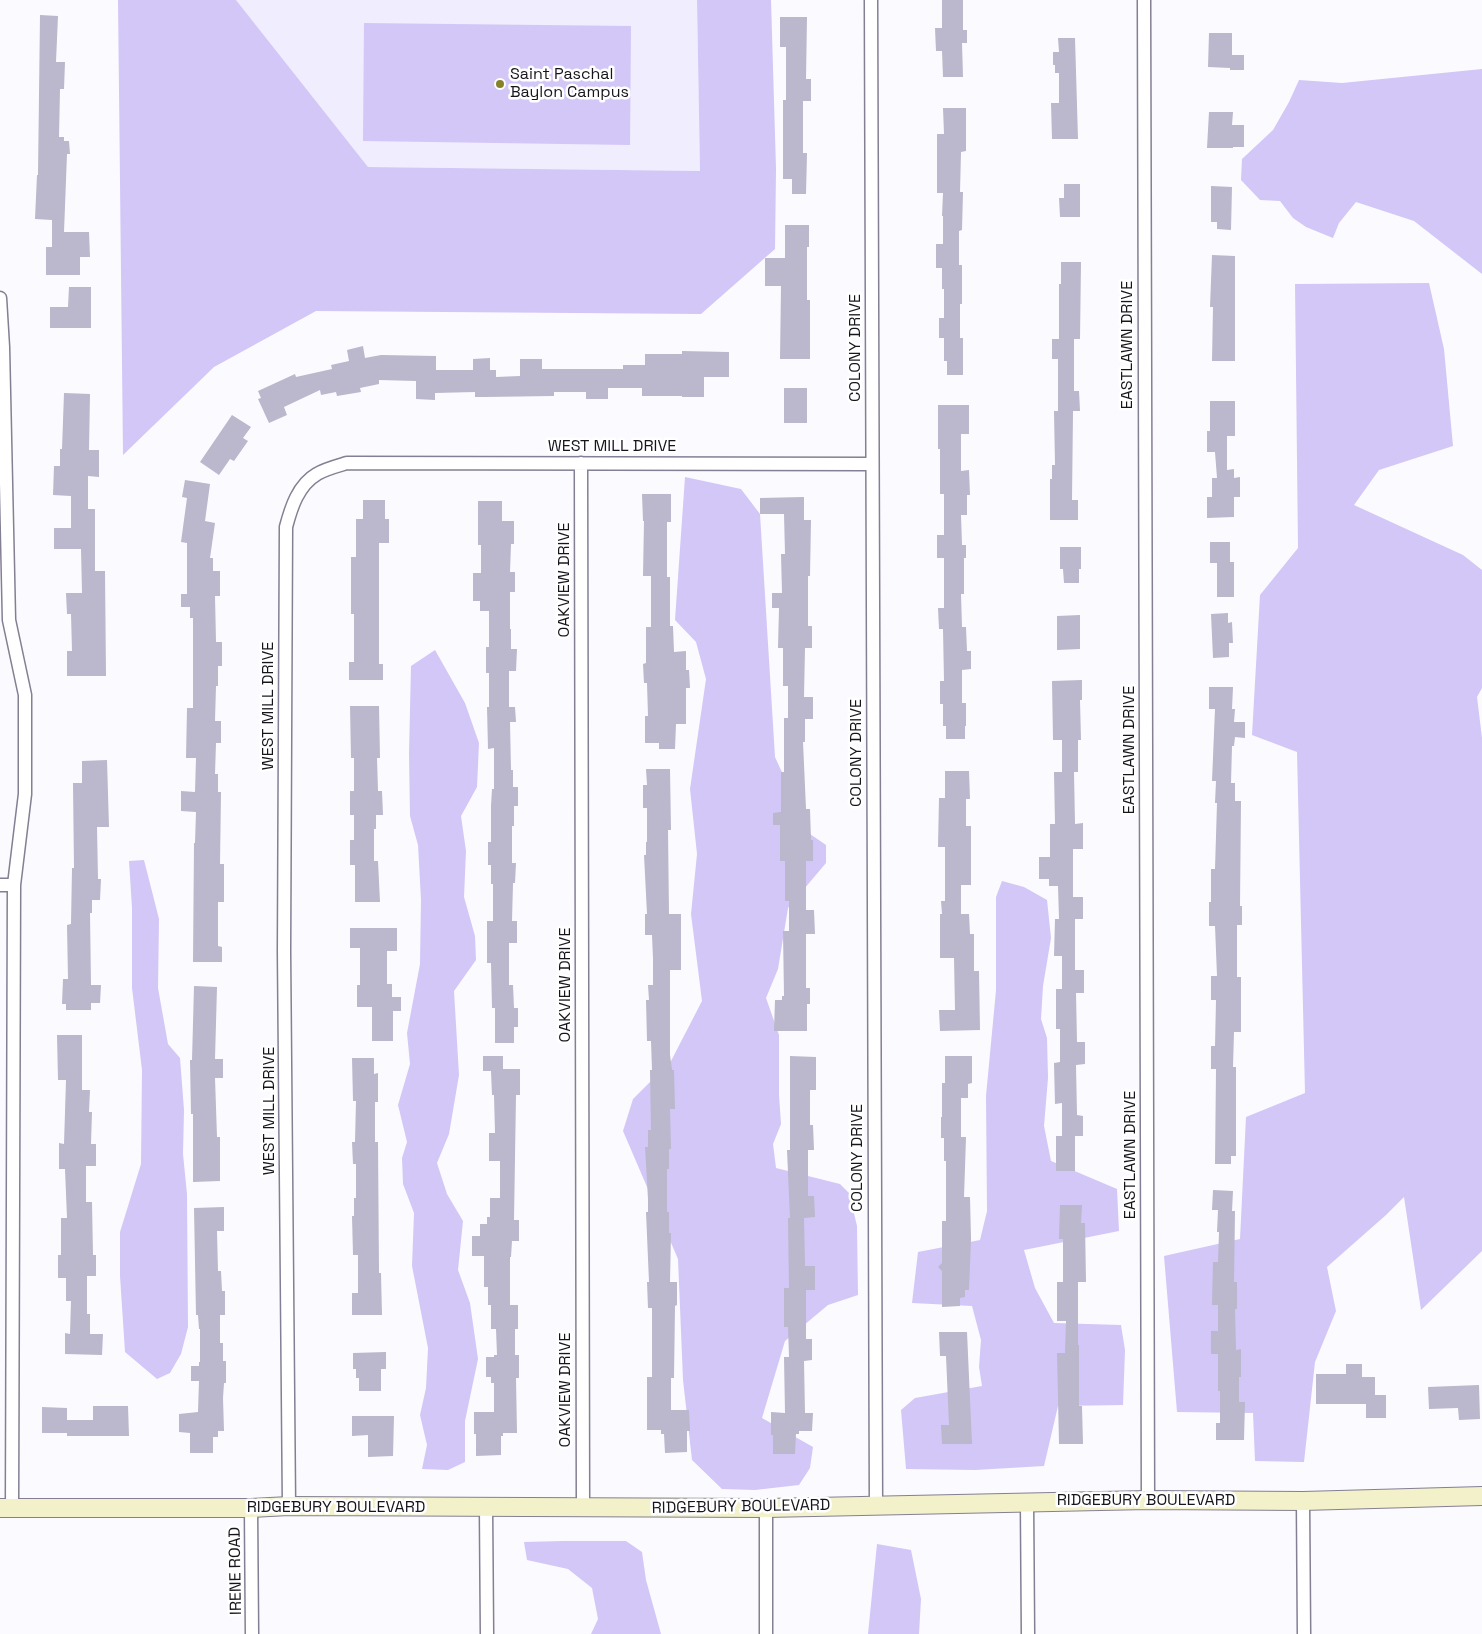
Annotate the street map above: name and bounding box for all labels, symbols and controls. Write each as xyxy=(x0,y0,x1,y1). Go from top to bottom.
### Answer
place label: Saint Paschal Baylon Campus xyxy=(510,65,629,103)
marker: Saint Paschal Baylon Campus xyxy=(494,78,506,90)
street label: EASTLAWN DRIVE xyxy=(1118,281,1138,409)
street label: COLONY DRIVE xyxy=(846,294,866,402)
street label: WEST MILL DRIVE xyxy=(548,437,676,457)
street label: OAKVIEW DRIVE xyxy=(555,523,575,637)
street label: WEST MILL DRIVE xyxy=(259,642,279,770)
street label: EASTLAWN DRIVE xyxy=(1120,686,1140,814)
street label: COLONY DRIVE xyxy=(847,699,867,807)
street label: OAKVIEW DRIVE xyxy=(556,928,576,1042)
street label: WEST MILL DRIVE xyxy=(260,1047,280,1175)
street label: EASTLAWN DRIVE xyxy=(1121,1091,1141,1219)
street label: COLONY DRIVE xyxy=(848,1104,868,1212)
street label: OAKVIEW DRIVE xyxy=(556,1333,576,1447)
street label: RIDGEBURY BOULEVARD xyxy=(1057,1491,1235,1511)
street label: RIDGEBURY BOULEVARD xyxy=(652,1496,830,1518)
street label: RIDGEBURY BOULEVARD xyxy=(247,1498,425,1518)
street label: IRENE ROAD xyxy=(226,1527,246,1615)

